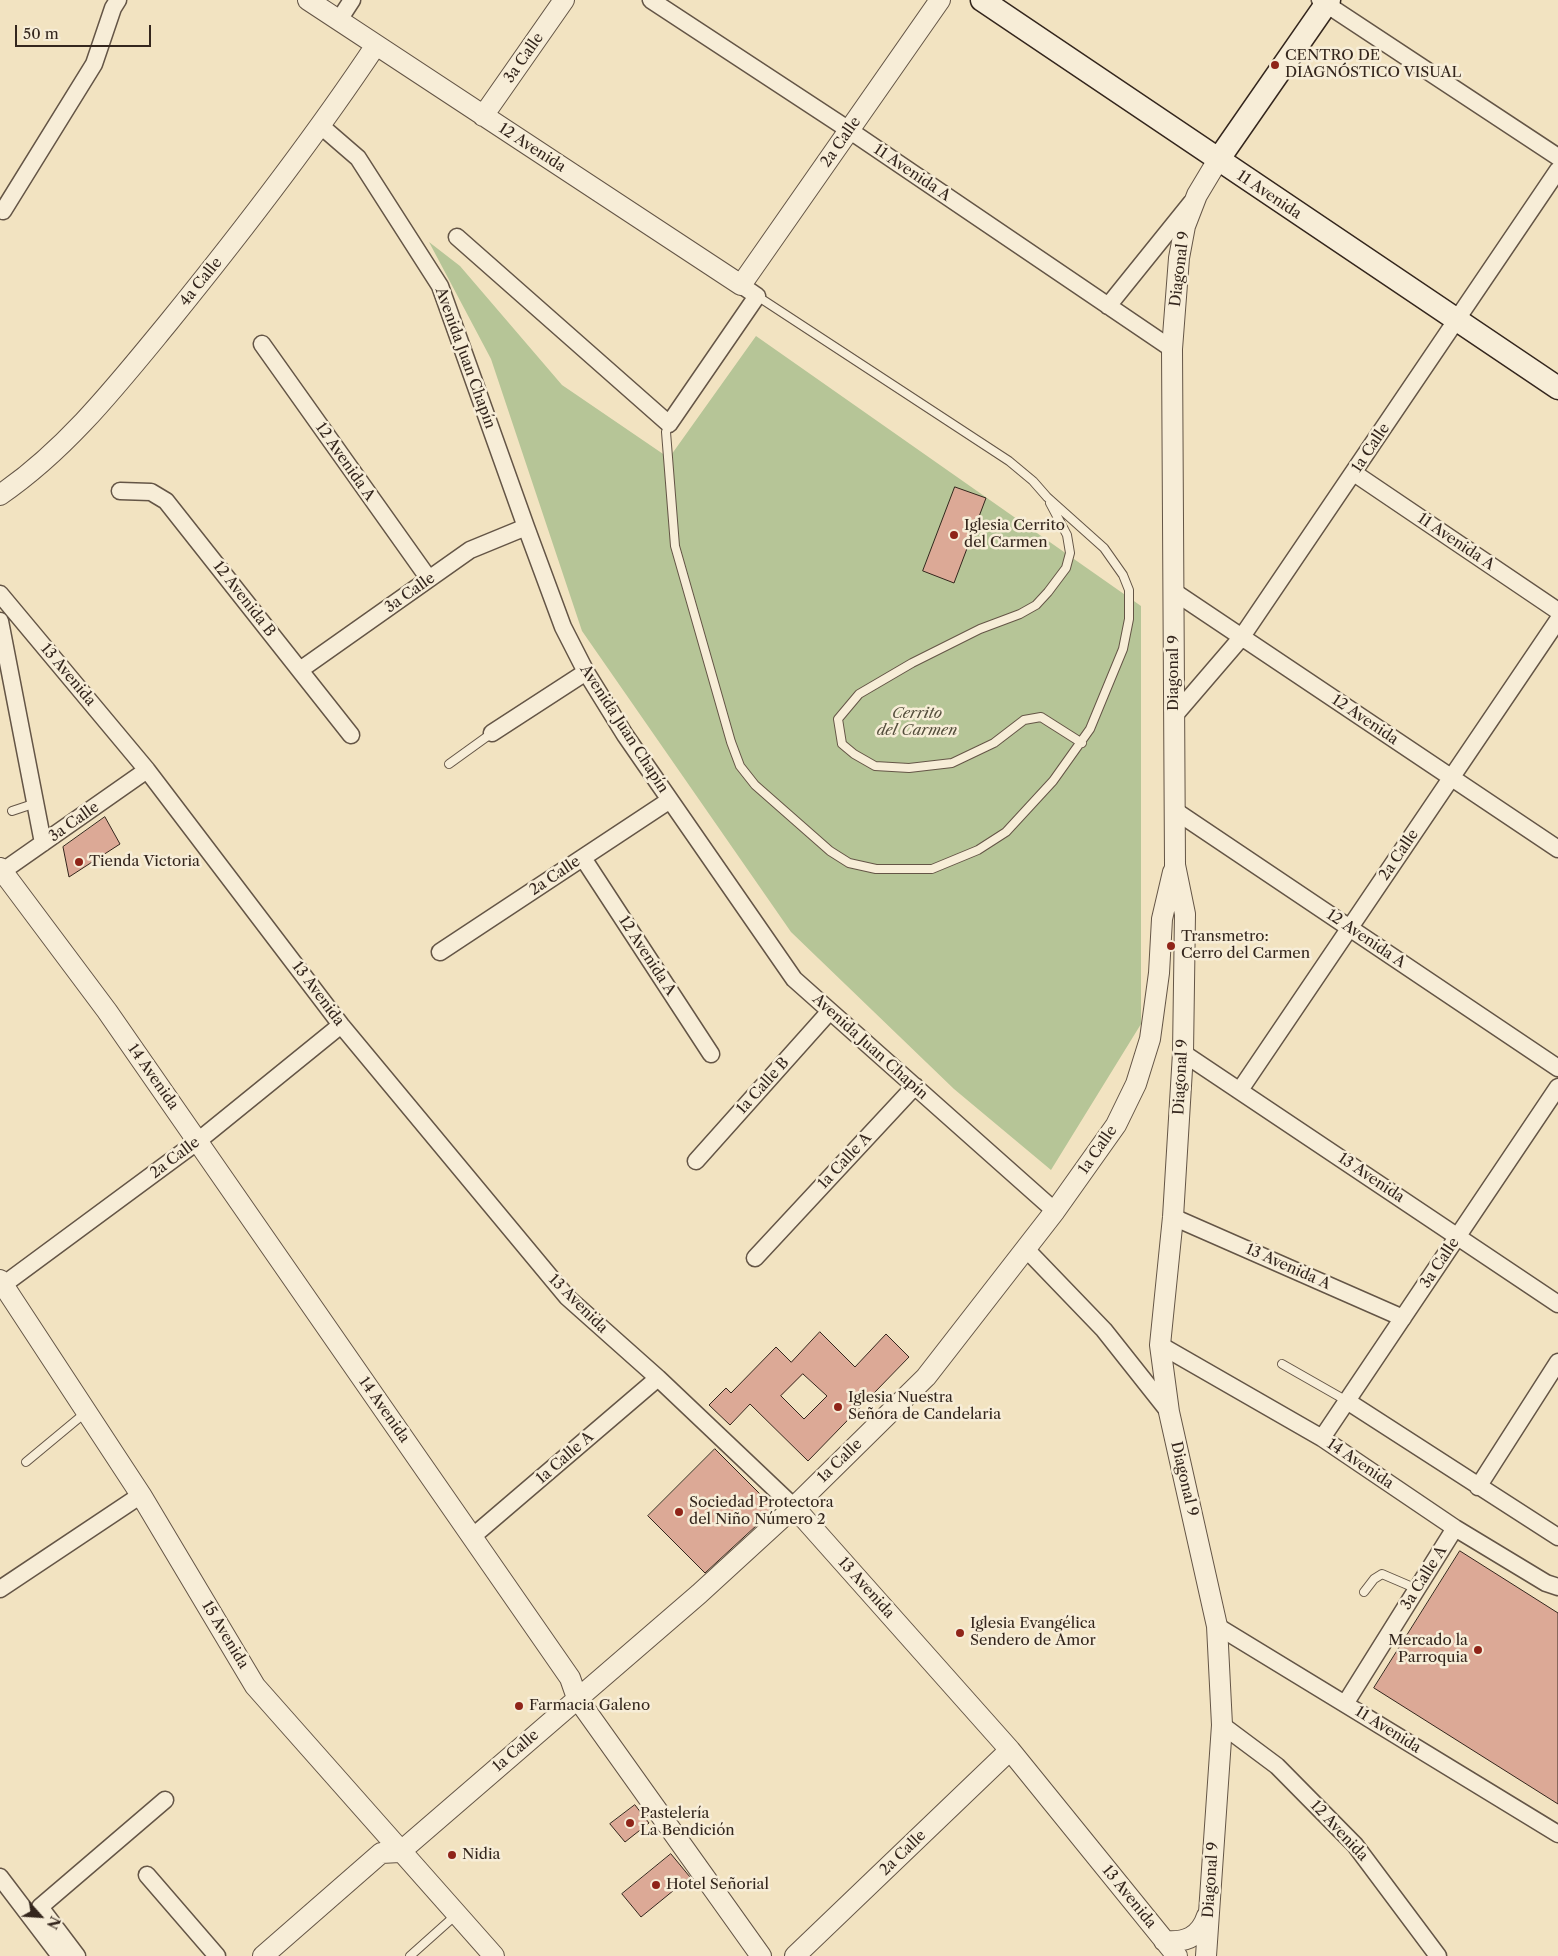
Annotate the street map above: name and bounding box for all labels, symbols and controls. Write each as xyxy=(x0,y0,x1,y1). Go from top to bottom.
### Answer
scale bar xyxy=(18,15,154,47)
text: 50 m xyxy=(23,24,59,43)
street label: 3a Calle xyxy=(500,30,548,86)
place label: CENTRO DE DIAGNÓSTICO VISUAL xyxy=(1285,47,1461,82)
marker: CENTRO DE DIAGNÓSTICO VISUAL xyxy=(1269,59,1281,71)
street label: 2a Calle xyxy=(817,113,865,171)
street label: 12 Avenida xyxy=(495,120,569,176)
street label: 11 Avenida A xyxy=(870,141,954,205)
street label: 11 Avenida xyxy=(1233,167,1305,223)
street label: Diagonal 9 xyxy=(1166,230,1194,308)
street label: 4a Calle xyxy=(176,254,226,310)
street label: Avenida Juan Chapín xyxy=(431,285,499,431)
street label: 12 Avenida A xyxy=(311,419,379,505)
street label: 1a Calle xyxy=(1348,420,1394,476)
street label: 11 Avenida A xyxy=(1414,510,1498,574)
place label: Iglesia Cerrito del Carmen xyxy=(964,517,1065,552)
marker: Iglesia Cerrito del Carmen xyxy=(948,529,960,541)
street label: 12 Avenida B xyxy=(209,558,279,640)
street label: 3a Calle xyxy=(382,569,438,617)
street label: Diagonal 9 xyxy=(1165,635,1183,711)
street label: 13 Avenida xyxy=(37,640,99,710)
street label: Avenida Juan Chapín xyxy=(576,662,672,796)
street label: 12 Avenida xyxy=(1328,691,1402,749)
park label: Cerrito del Carmen xyxy=(877,705,957,740)
street label: 3a Calle xyxy=(46,798,102,846)
street label: 2a Calle xyxy=(1376,826,1422,884)
place label: Tienda Victoria xyxy=(89,853,200,871)
street label: 2a Calle xyxy=(526,853,584,899)
marker: Tienda Victoria xyxy=(73,856,85,868)
street label: 12 Avenida A xyxy=(1323,906,1409,972)
street label: 12 Avenida A xyxy=(615,913,679,999)
place label: Transmetro: Cerro del Carmen xyxy=(1181,928,1310,963)
marker: Transmetro: Cerro del Carmen xyxy=(1165,940,1177,952)
street label: 13 Avenida xyxy=(288,958,348,1030)
street label: Avenida Juan Chapín xyxy=(809,990,931,1104)
street label: Diagonal 9 xyxy=(1170,1038,1192,1116)
street label: 14 Avenida xyxy=(124,1041,182,1113)
street label: 1a Calle B xyxy=(733,1054,793,1118)
street label: 1a Calle xyxy=(1075,1122,1121,1178)
street label: 1a Calle A xyxy=(815,1129,875,1193)
street label: 2a Calle xyxy=(147,1134,203,1182)
street label: 13 Avenida xyxy=(1335,1149,1407,1207)
street label: 3a Calle xyxy=(1417,1234,1463,1292)
street label: 13 Avenida A xyxy=(1243,1240,1333,1294)
street label: 13 Avenida xyxy=(545,1271,611,1337)
street label: 14 Avenida xyxy=(355,1374,413,1446)
place label: Iglesia Nuestra Señora de Candelaria xyxy=(848,1389,1001,1424)
marker: Iglesia Nuestra Señora de Candelaria xyxy=(832,1401,844,1413)
street label: 1a Calle A xyxy=(533,1428,597,1488)
street label: 1a Calle xyxy=(814,1435,866,1487)
street label: 14 Avenida xyxy=(1323,1435,1397,1493)
street label: Diagonal 9 xyxy=(1167,1440,1201,1518)
place label: Sociedad Protectora del Niño Número 2 xyxy=(689,1494,834,1529)
marker: Sociedad Protectora del Niño Número 2 xyxy=(673,1506,685,1518)
street label: 3a Calle A xyxy=(1397,1543,1451,1613)
street label: 13 Avenida xyxy=(834,1554,898,1622)
street label: 15 Avenida xyxy=(198,1598,252,1672)
place label: Iglesia Evangélica Sendero de Amor xyxy=(970,1615,1096,1650)
marker: Iglesia Evangélica Sendero de Amor xyxy=(954,1627,966,1639)
place label: Mercado la Parroquia xyxy=(1388,1632,1468,1667)
marker: Mercado la Parroquia xyxy=(1472,1644,1484,1656)
place label: Farmacia Galeno xyxy=(529,1697,650,1715)
marker: Farmacia Galeno xyxy=(513,1700,525,1712)
street label: 11 Avenida xyxy=(1352,1703,1424,1757)
street label: 1a Calle xyxy=(489,1726,543,1776)
street label: 12 Avenida xyxy=(1306,1797,1372,1865)
place label: Pastelería La Bendición xyxy=(640,1805,735,1840)
marker: Pastelería La Bendición xyxy=(624,1817,636,1829)
street label: 2a Calle xyxy=(876,1827,930,1879)
street label: Diagonal 9 xyxy=(1199,1841,1223,1919)
place label: Nidia xyxy=(462,1846,500,1864)
marker: Nidia xyxy=(446,1849,458,1861)
street label: 13 Avenida xyxy=(1098,1862,1160,1932)
place label: Hotel Señorial xyxy=(666,1876,769,1894)
marker: Hotel Señorial xyxy=(650,1879,662,1891)
north arrow xyxy=(15,1891,65,1941)
text: N xyxy=(43,1913,64,1932)

